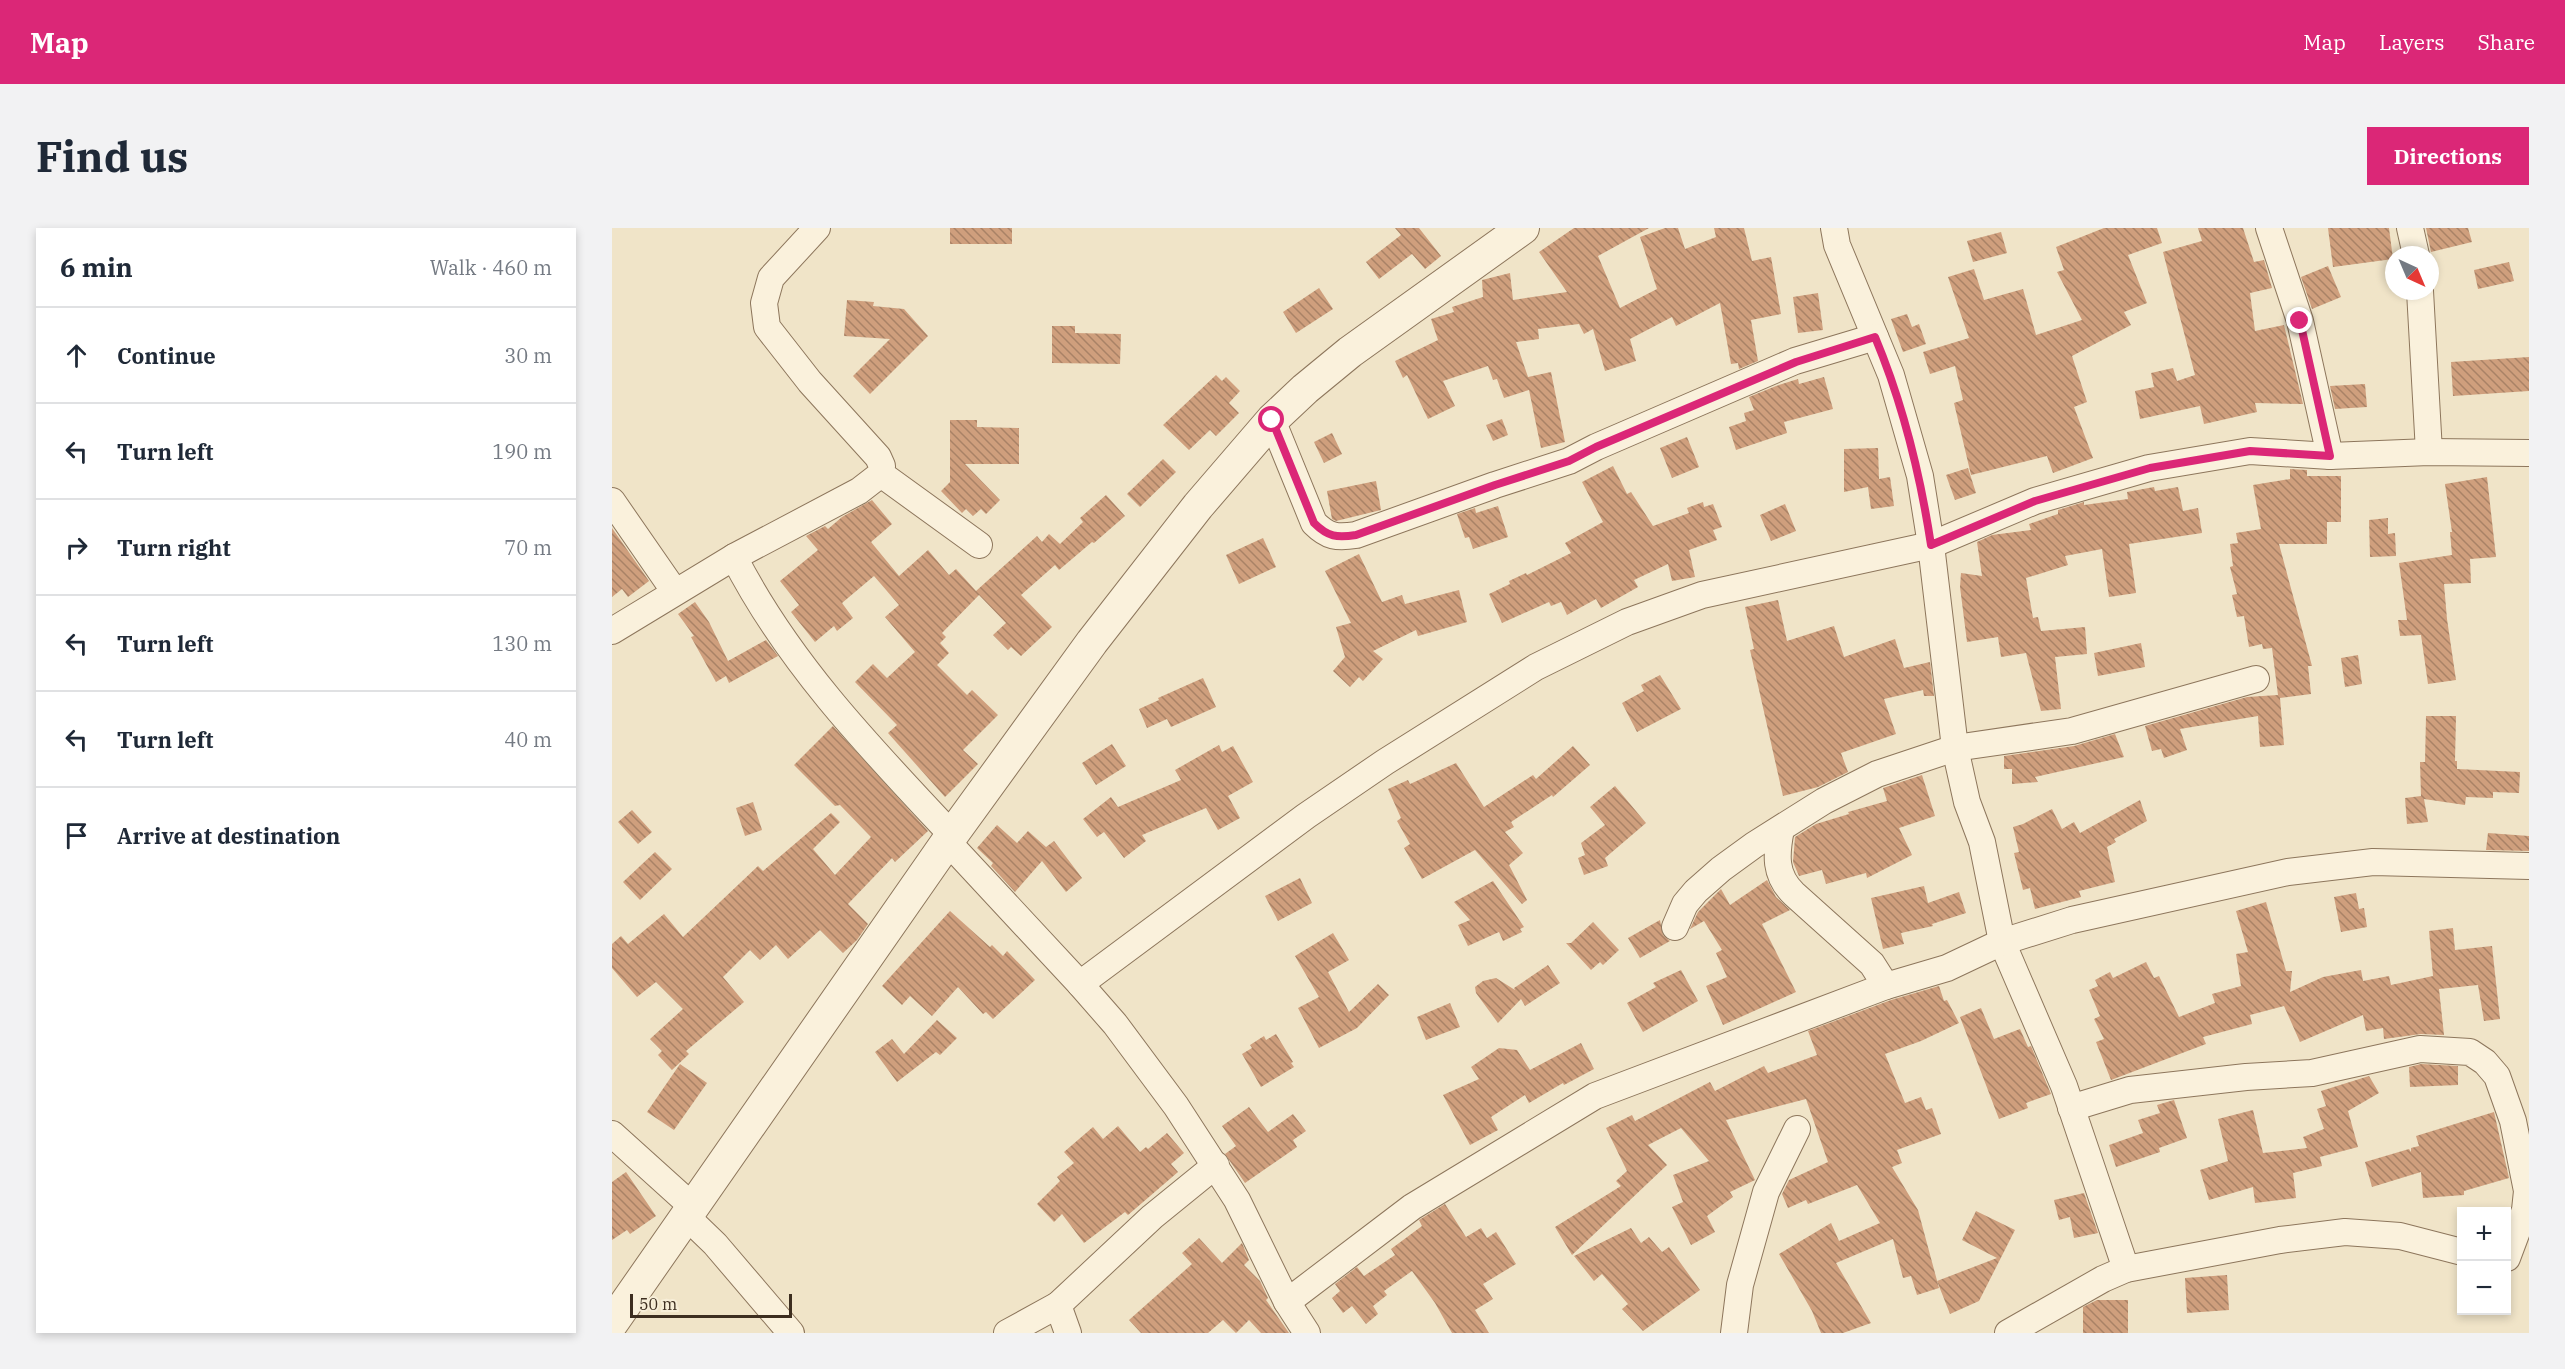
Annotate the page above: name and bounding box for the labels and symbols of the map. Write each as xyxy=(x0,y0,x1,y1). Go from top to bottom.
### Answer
north arrow xyxy=(2385,246,2439,300)
route end xyxy=(2286,307,2312,333)
route start xyxy=(1258,406,1284,432)
scale bar xyxy=(630,1291,792,1318)

